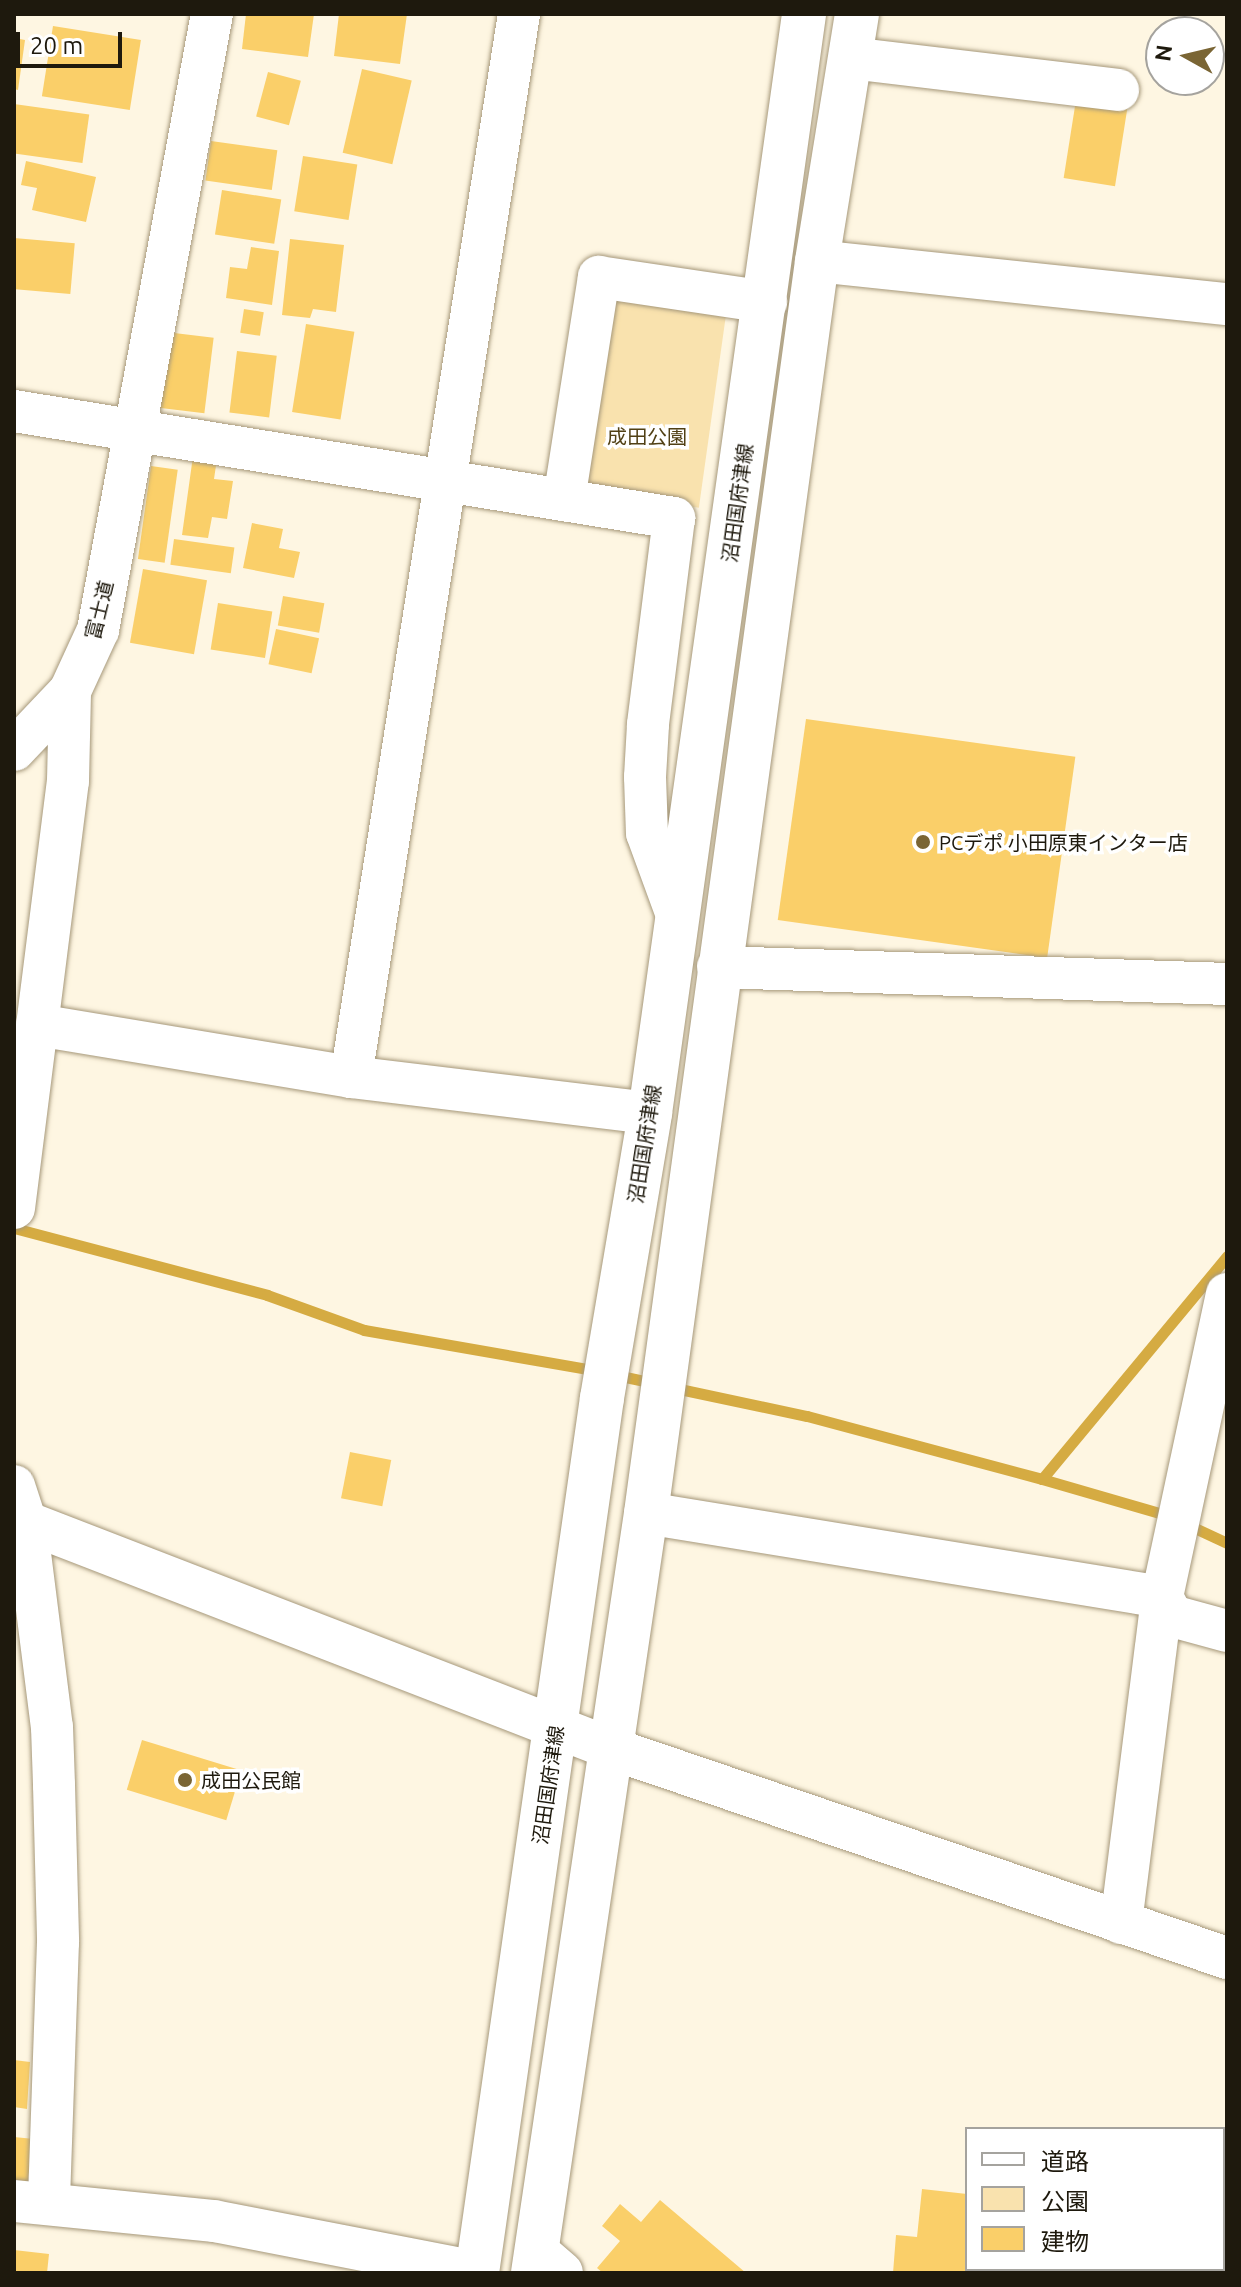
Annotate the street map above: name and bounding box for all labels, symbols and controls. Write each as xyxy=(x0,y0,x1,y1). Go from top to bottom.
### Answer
scale bar xyxy=(20,16,126,66)
north arrow xyxy=(1145,16,1225,96)
text: 20 m xyxy=(30,32,83,59)
text: N xyxy=(1149,43,1176,63)
park label: 成田公園 xyxy=(607,424,687,448)
street label: 沼田国府津線 xyxy=(717,442,757,564)
street label: 富士道 xyxy=(80,578,118,642)
place label: PCデポ 小田原東インター店 xyxy=(939,830,1188,854)
marker: PCデポ 小田原東インター店 xyxy=(914,833,932,851)
street label: 沼田国府津線 xyxy=(623,1083,665,1205)
street label: 沼田国府津線 xyxy=(528,1724,568,1846)
place label: 成田公民館 xyxy=(201,1768,301,1792)
marker: 成田公民館 xyxy=(176,1771,194,1789)
legend xyxy=(965,2127,1225,2271)
text: 道路 xyxy=(1041,2148,1089,2175)
text: 公園 xyxy=(1041,2188,1089,2215)
text: 建物 xyxy=(1041,2228,1089,2255)

